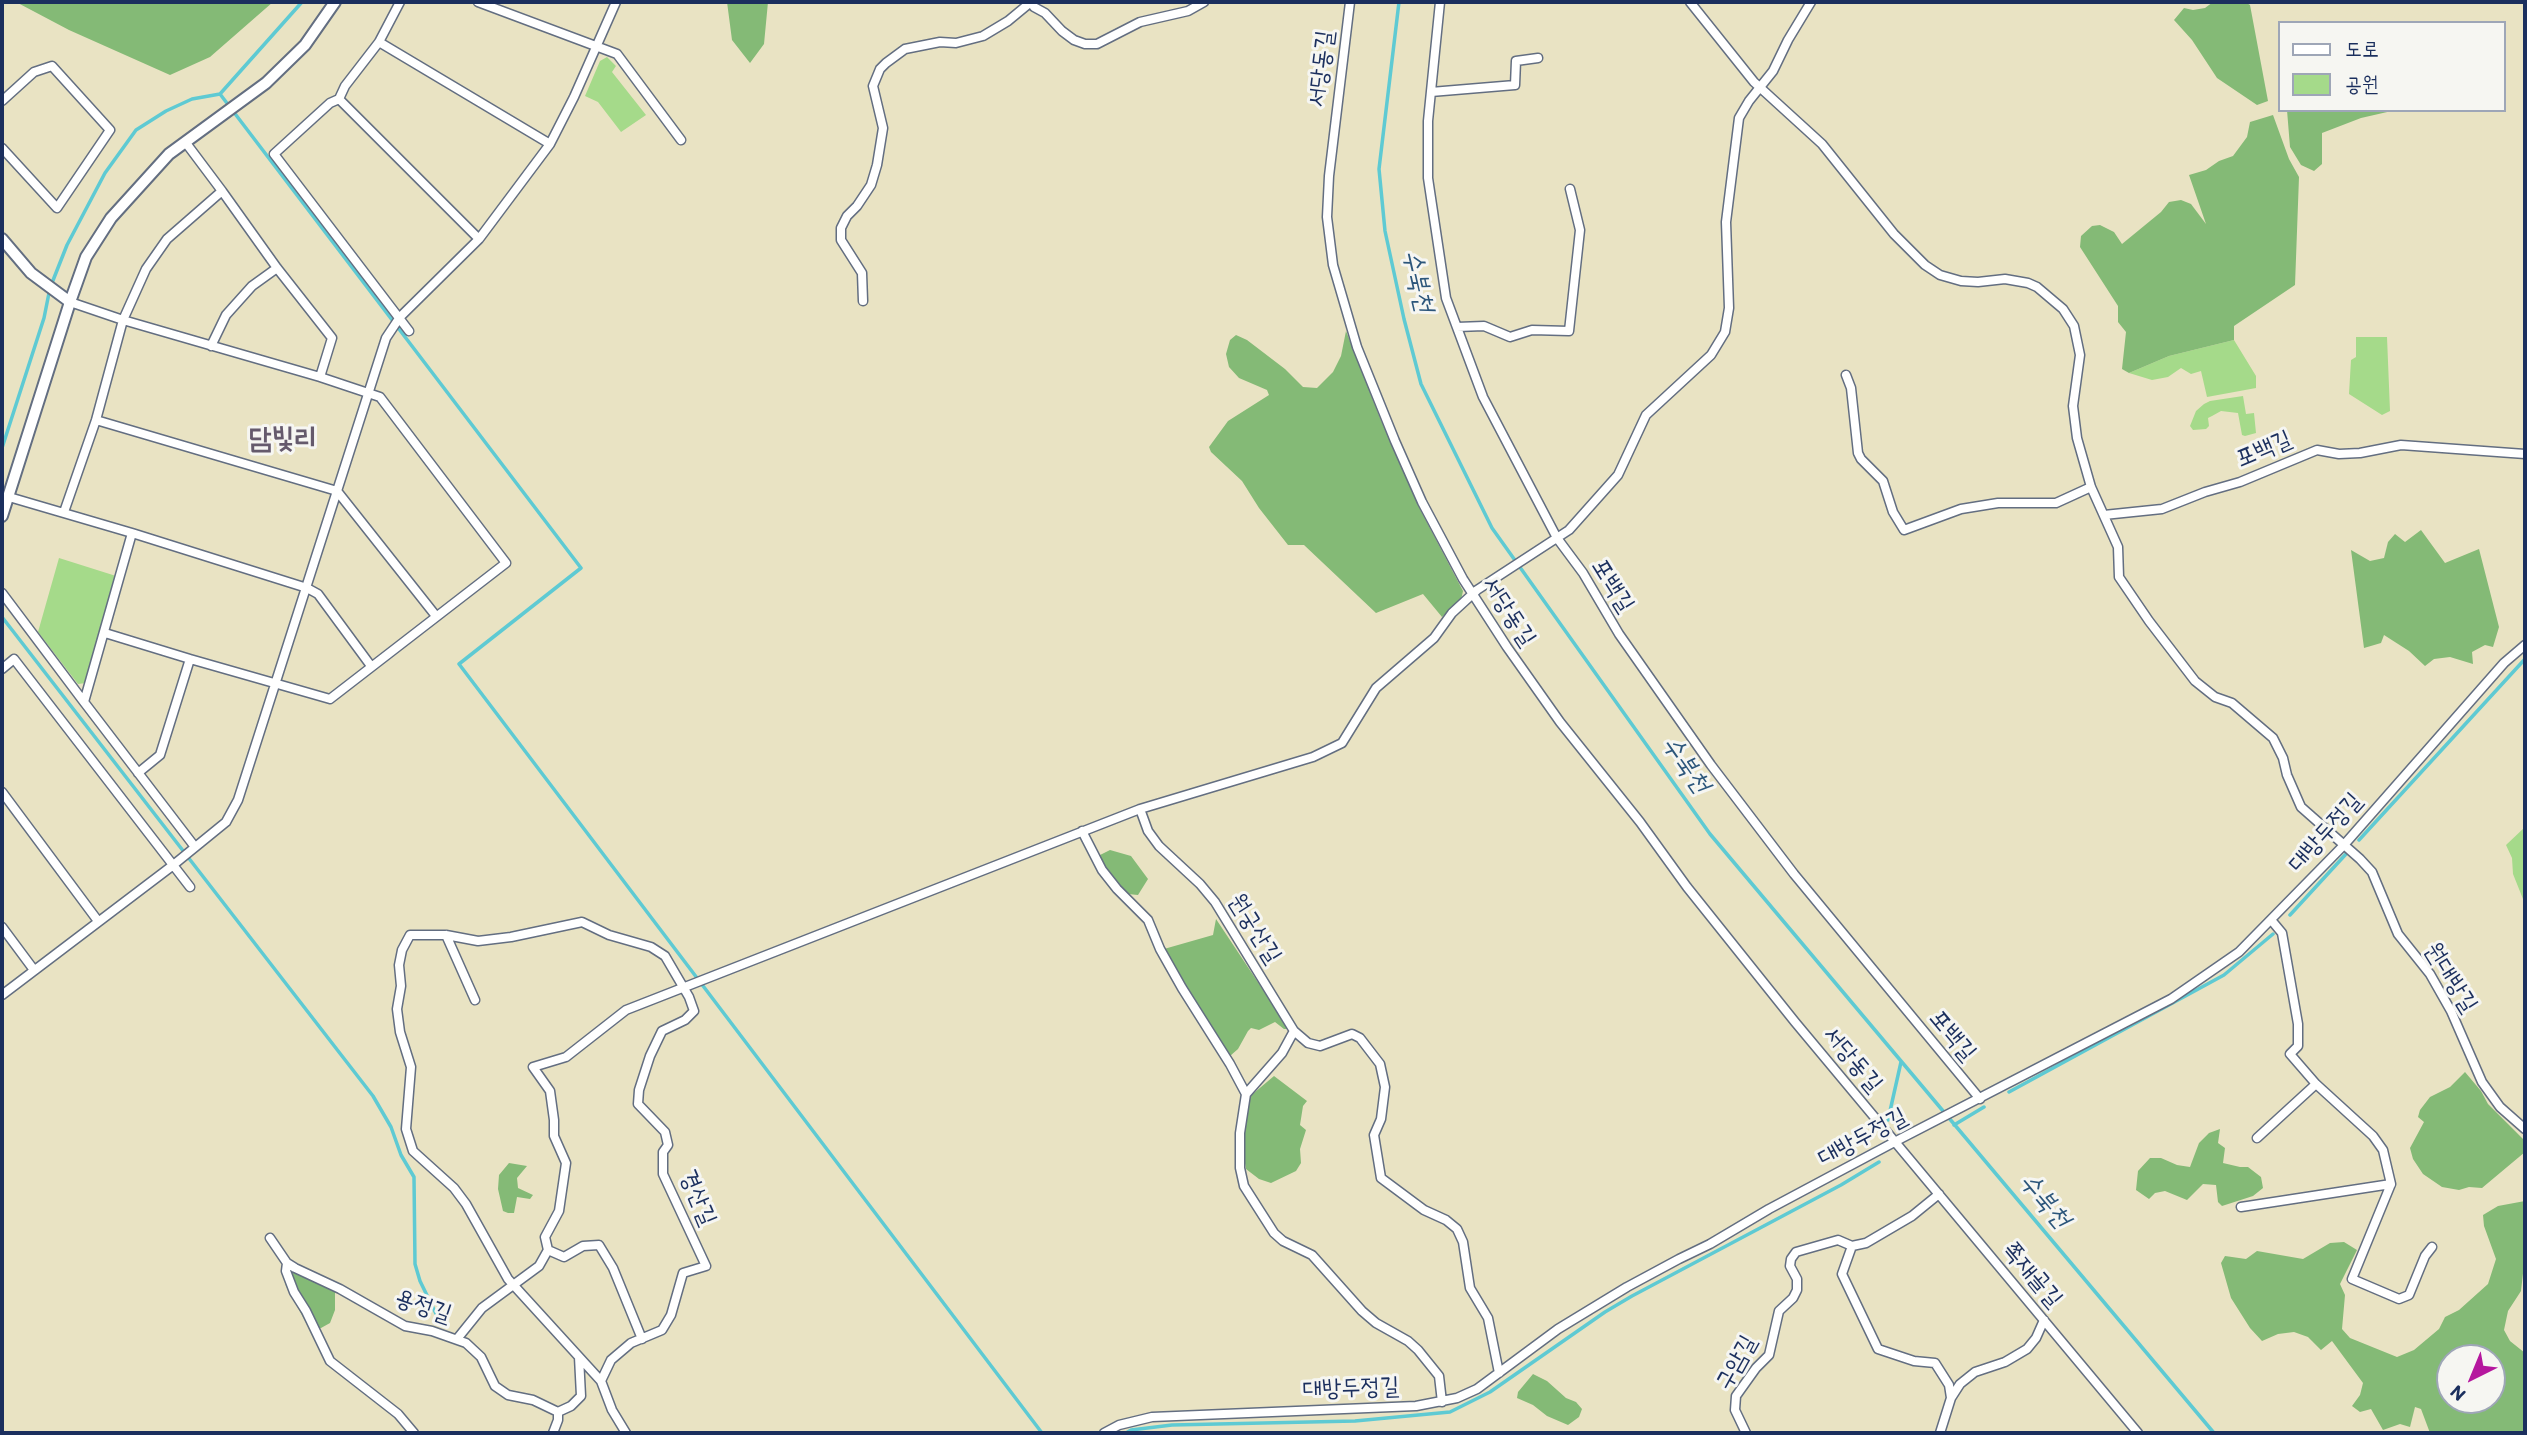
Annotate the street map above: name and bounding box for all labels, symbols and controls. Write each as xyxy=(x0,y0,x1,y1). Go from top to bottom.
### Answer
legend xyxy=(2278,21,2506,112)
street label: 서당동길 xyxy=(1303,29,1341,109)
text: 도로 xyxy=(2345,36,2379,61)
text: 공원 xyxy=(2345,71,2379,96)
water label: 수북천 xyxy=(1395,247,1439,315)
district label: 담빛리 xyxy=(249,423,317,457)
street label: 포백길 xyxy=(2232,425,2296,475)
street label: 포백길 xyxy=(1584,554,1640,618)
street label: 서당동길 xyxy=(1475,572,1541,652)
water label: 수북천 xyxy=(1654,730,1716,800)
street label: 대방두정길 xyxy=(2283,787,2369,879)
street label: 원궁산길 xyxy=(1221,889,1287,969)
street label: 원대방길 xyxy=(2417,938,2483,1018)
street label: 포백길 xyxy=(1922,1005,1982,1067)
street label: 서당동길 xyxy=(1816,1021,1888,1099)
street label: 대방두정길 xyxy=(1814,1103,1912,1173)
street label: 경산길 xyxy=(672,1166,722,1230)
water label: 수북천 xyxy=(2012,1167,2076,1235)
street label: 쪽재골길 xyxy=(1996,1236,2068,1314)
street label: 용정길 xyxy=(391,1284,455,1330)
street label: 구암길 xyxy=(1710,1331,1764,1395)
north arrow xyxy=(2436,1344,2506,1414)
street label: 대방두정길 xyxy=(1302,1373,1400,1405)
text: N xyxy=(2445,1380,2470,1406)

